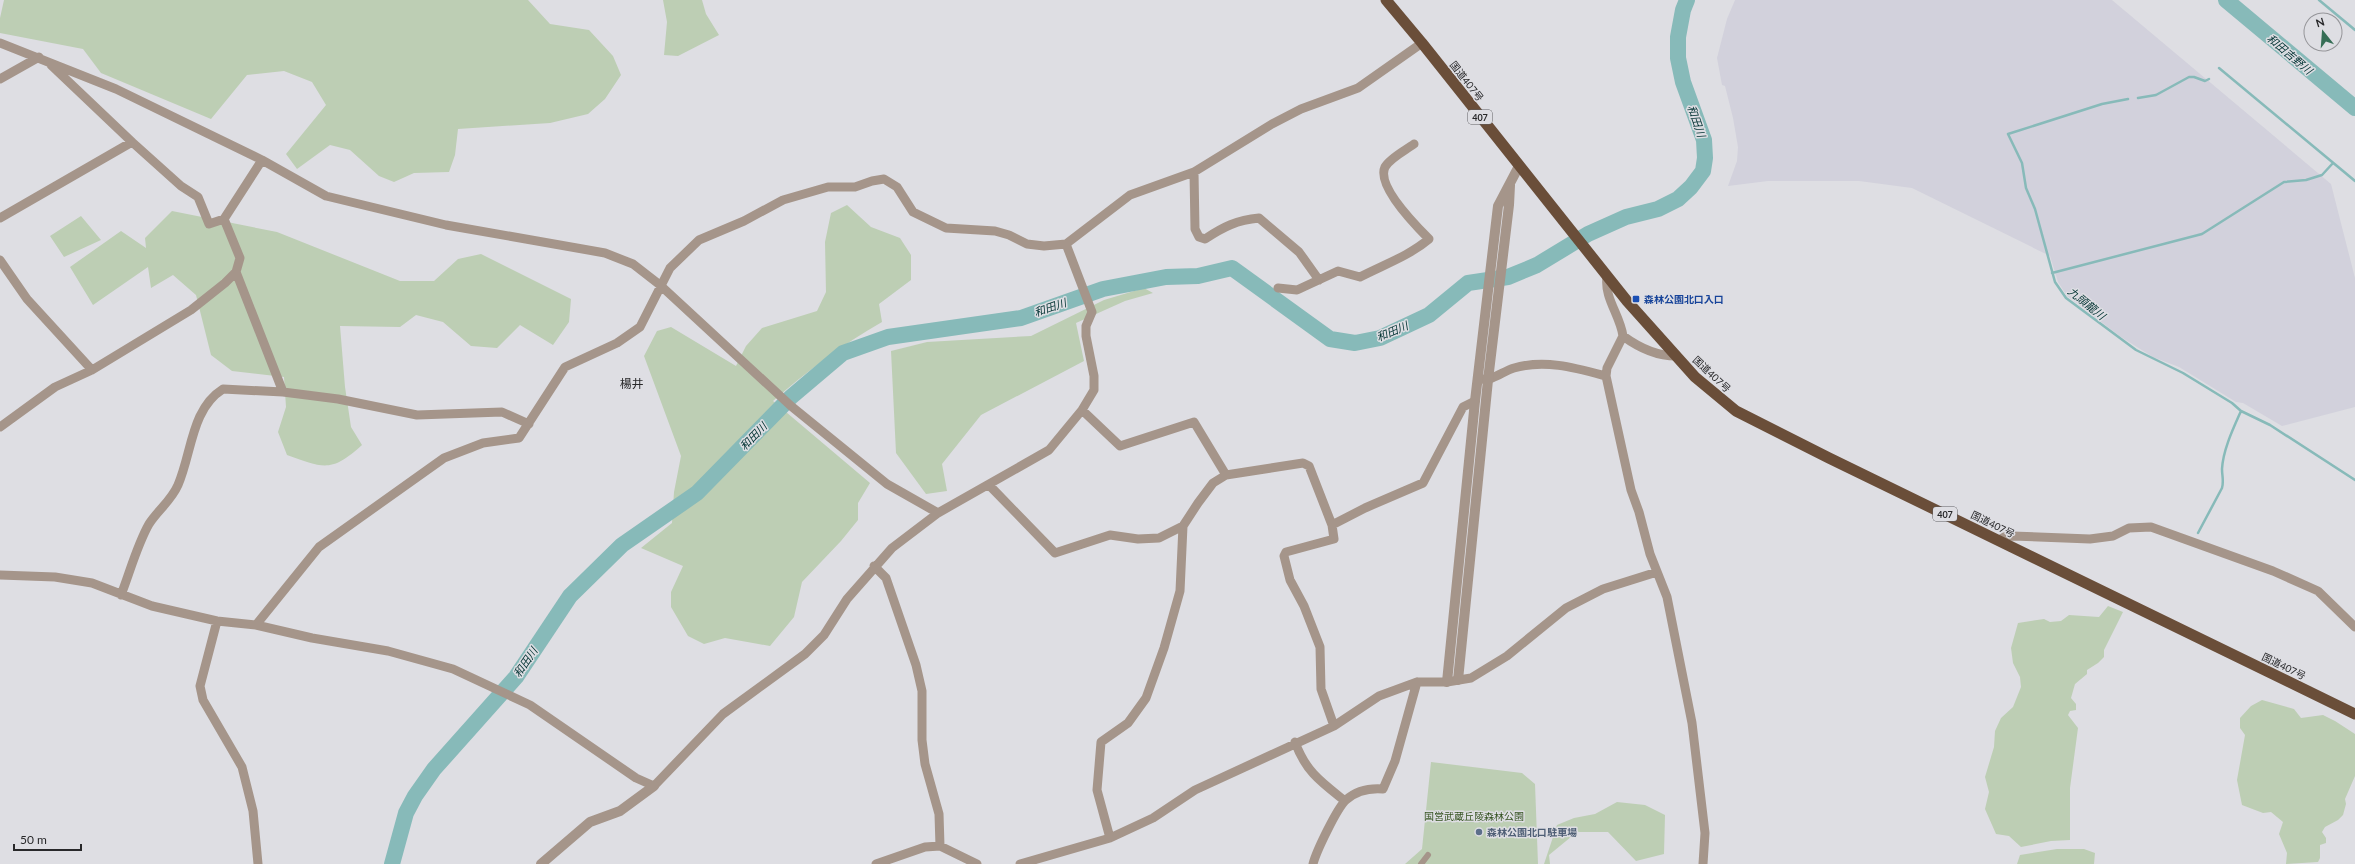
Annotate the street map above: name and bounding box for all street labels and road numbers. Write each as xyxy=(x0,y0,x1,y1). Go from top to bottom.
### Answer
street label: 国道407号 xyxy=(1448,59,1486,103)
road number: 407 xyxy=(1468,110,1492,124)
street label: 国道407号 xyxy=(1691,353,1733,395)
road number: 407 xyxy=(1933,507,1957,521)
street label: 国道407号 xyxy=(1969,508,2017,540)
street label: 国道407号 xyxy=(2260,650,2308,682)

